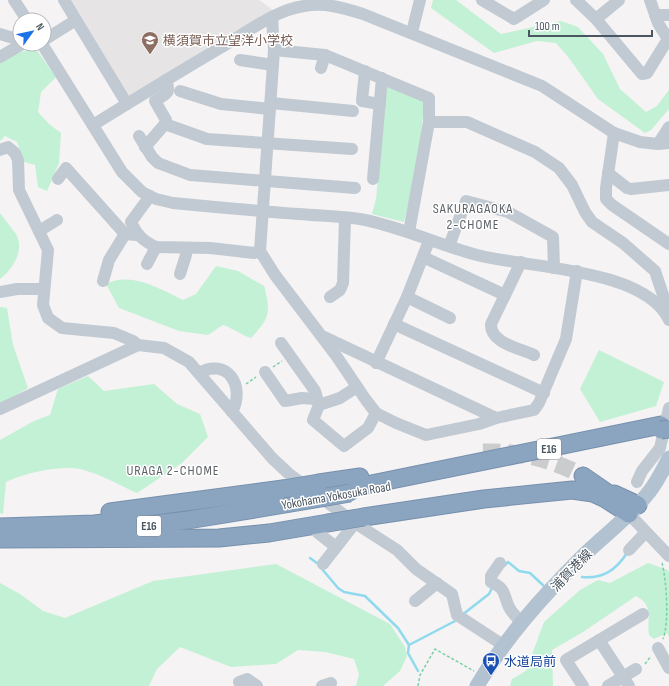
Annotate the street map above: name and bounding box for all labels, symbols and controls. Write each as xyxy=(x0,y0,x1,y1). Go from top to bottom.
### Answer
north arrow xyxy=(12,12,52,52)
scale bar xyxy=(529,12,652,38)
text: 100 m xyxy=(535,19,560,34)
text: N xyxy=(33,21,47,33)
school or university icon: 横須賀市立望洋小学校 xyxy=(140,30,160,55)
place label: 横須賀市立望洋小学校 xyxy=(163,33,293,49)
district label: SAKURAGAOKA 2-CHOME xyxy=(433,200,513,233)
road number: E16 xyxy=(537,439,561,459)
district label: URAGA 2-CHOME xyxy=(126,462,220,479)
street label: Yokohama Yokosuka Road xyxy=(280,479,392,513)
road number: E16 xyxy=(137,516,161,536)
street label: 浦賀港線 xyxy=(548,546,596,595)
bus stop icon: 水道局前 xyxy=(481,651,501,676)
place label: 水道局前 xyxy=(504,654,556,670)

